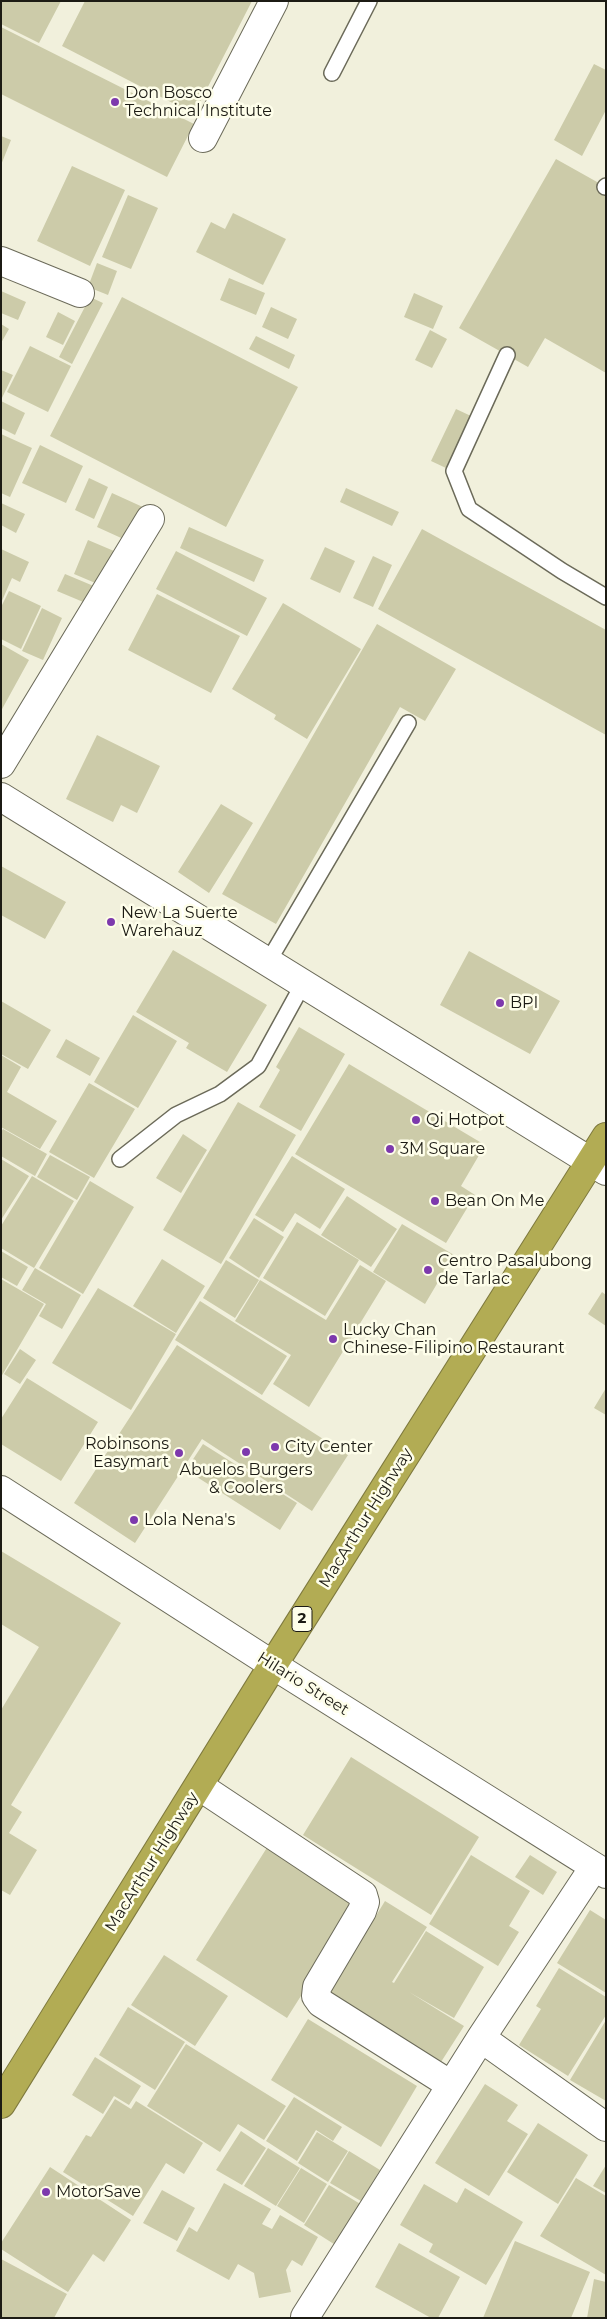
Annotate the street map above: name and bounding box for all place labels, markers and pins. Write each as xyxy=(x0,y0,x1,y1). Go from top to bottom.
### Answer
place label: Don Bosco Technical Institute xyxy=(125,83,272,121)
marker: Don Bosco Technical Institute xyxy=(109,96,121,108)
place label: New La Suerte Warehauz xyxy=(121,903,238,941)
marker: New La Suerte Warehauz xyxy=(105,916,117,928)
place label: BPI xyxy=(510,993,538,1013)
marker: BPI xyxy=(494,997,506,1009)
place label: Qi Hotpot xyxy=(426,1110,505,1130)
marker: Qi Hotpot xyxy=(410,1114,422,1126)
place label: 3M Square xyxy=(400,1139,485,1159)
marker: 3M Square xyxy=(384,1143,396,1155)
place label: Bean On Me xyxy=(445,1191,544,1211)
marker: Bean On Me xyxy=(429,1195,441,1207)
place label: Centro Pasalubong de Tarlac xyxy=(438,1251,592,1289)
marker: Centro Pasalubong de Tarlac xyxy=(422,1264,434,1276)
place label: Lucky Chan Chinese-Filipino Restaurant xyxy=(343,1320,565,1358)
marker: Lucky Chan Chinese-Filipino Restaurant xyxy=(327,1333,339,1345)
place label: Robinsons Easymart xyxy=(85,1434,169,1472)
place label: City Center xyxy=(285,1437,373,1457)
marker: City Center xyxy=(269,1441,281,1453)
marker: Abuelos Burgers & Coolers xyxy=(240,1446,252,1458)
marker: Robinsons Easymart xyxy=(173,1447,185,1459)
place label: Abuelos Burgers & Coolers xyxy=(180,1460,312,1498)
place label: Lola Nena's xyxy=(144,1510,235,1530)
marker: Lola Nena's xyxy=(128,1514,140,1526)
place label: MotorSave xyxy=(56,2182,141,2202)
marker: MotorSave xyxy=(40,2186,52,2198)

